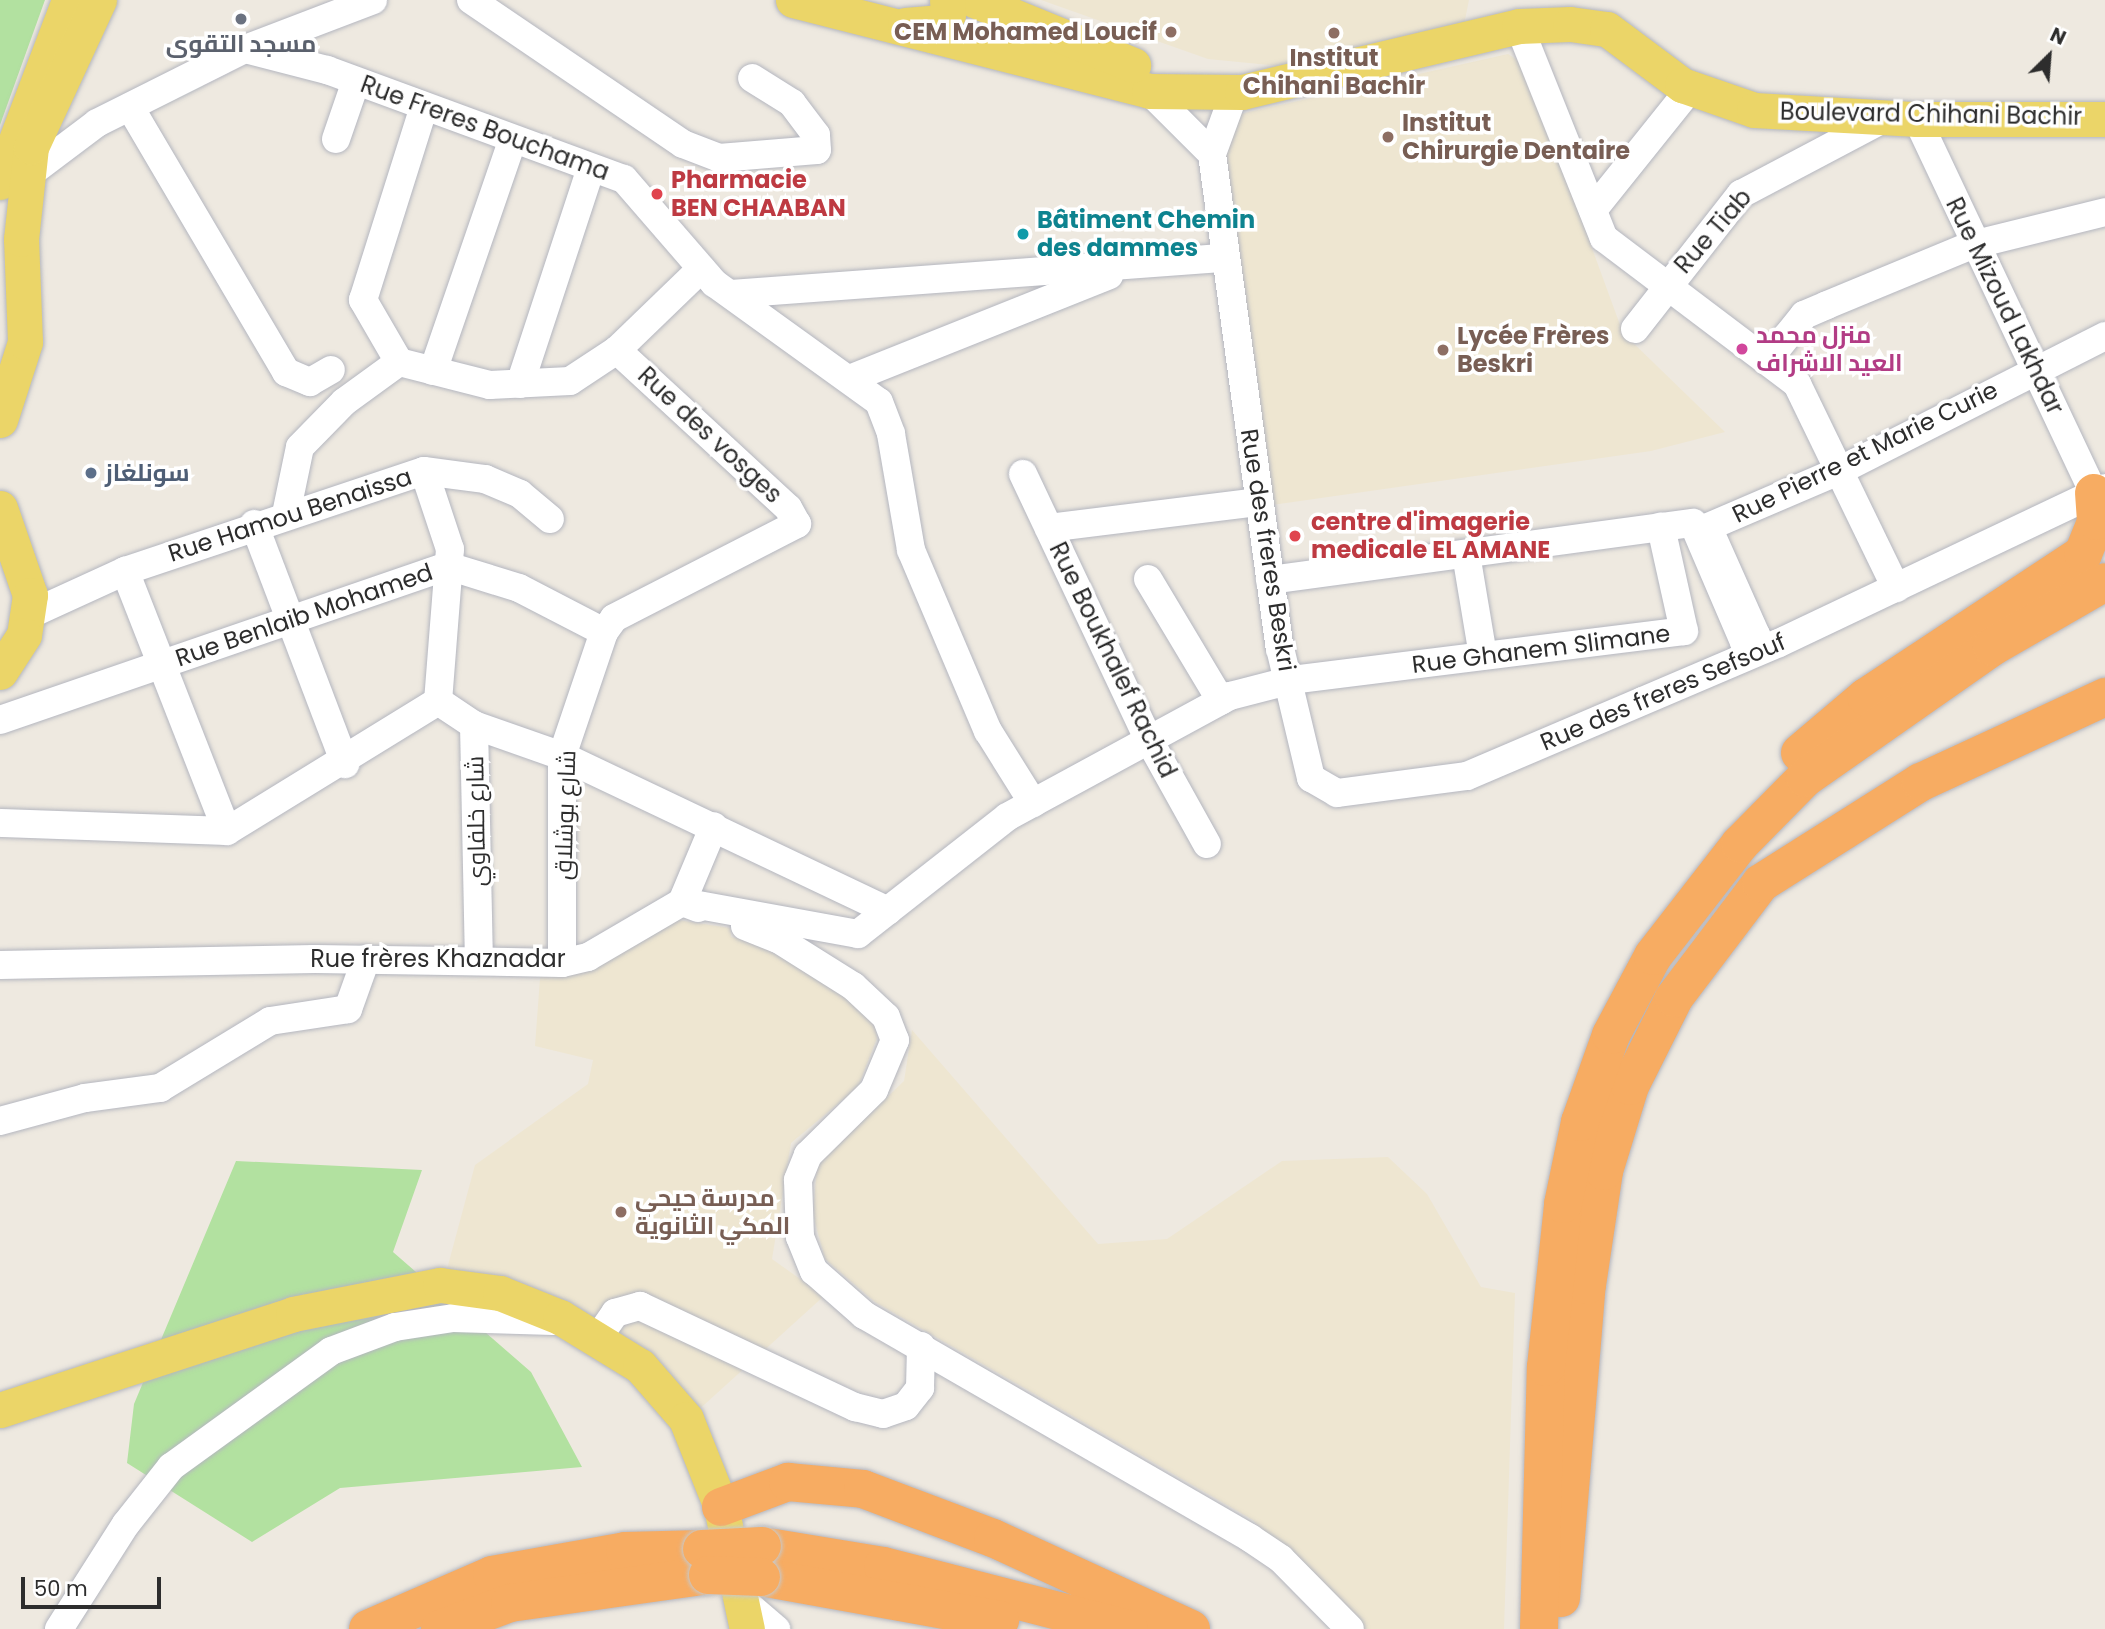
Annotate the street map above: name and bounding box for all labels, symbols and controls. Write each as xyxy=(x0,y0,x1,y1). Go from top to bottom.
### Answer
marker: مسجد التقوى xyxy=(233,11,249,27)
place label: CEM Mohamed Loucif xyxy=(894,18,1157,46)
north arrow xyxy=(2014,21,2084,91)
text: N xyxy=(2046,21,2070,52)
marker: CEM Mohamed Loucif xyxy=(1163,24,1179,40)
marker: Institut Chihani Bachir xyxy=(1326,25,1342,41)
place label: مسجد التقوى xyxy=(166,30,316,58)
place label: Institut Chihani Bachir xyxy=(1243,44,1425,100)
street label: Rue Freres Bouchama xyxy=(357,70,613,186)
street label: Boulevard Chihani Bachir xyxy=(1780,97,2082,131)
place label: Institut Chirurgie Dentaire xyxy=(1402,109,1630,165)
marker: Institut Chirurgie Dentaire xyxy=(1380,129,1396,145)
place label: Pharmacie BEN CHAABAN xyxy=(671,166,846,222)
street label: Rue Tiab xyxy=(1668,183,1758,279)
marker: Pharmacie BEN CHAABAN xyxy=(649,186,665,202)
street label: Rue Mizoud Lakhdar xyxy=(1940,193,2070,419)
place label: Bâtiment Chemin des dammes xyxy=(1037,206,1255,262)
marker: Bâtiment Chemin des dammes xyxy=(1015,226,1031,242)
place label: منزل محمد العيد الاشراف xyxy=(1756,321,1903,377)
place label: Lycée Frères Beskri xyxy=(1457,322,1609,378)
marker: منزل محمد العيد الاشراف xyxy=(1734,341,1750,357)
marker: Lycée Frères Beskri xyxy=(1435,342,1451,358)
street label: Rue des vosges xyxy=(632,361,788,509)
street label: Rue Pierre et Marie Curie xyxy=(1728,375,2002,529)
street label: Rue des freres Beskri xyxy=(1235,427,1301,673)
place label: سونلغاز xyxy=(105,459,189,487)
street label: Rue Hamou Benaissa xyxy=(165,462,415,568)
marker: سونلغاز xyxy=(83,465,99,481)
place label: centre d'imagerie medicale EL AMANE xyxy=(1311,508,1550,564)
marker: centre d'imagerie medicale EL AMANE xyxy=(1285,526,1305,546)
street label: Rue Boukhalef Rachid xyxy=(1043,537,1183,783)
street label: Rue Benlaib Mohamed xyxy=(172,557,436,673)
street label: Rue Ghanem Slimane xyxy=(1410,619,1672,679)
street label: Rue des freres Sefsouf xyxy=(1536,627,1790,757)
street label: شارع بوشلاق xyxy=(548,750,582,880)
street label: شارع خلفاوي xyxy=(460,755,492,887)
street label: Rue frères Khaznadar xyxy=(310,945,566,973)
place label: مدرسة حيحي المكي الثانوية xyxy=(635,1184,790,1240)
marker: مدرسة حيحي المكي الثانوية xyxy=(613,1204,629,1220)
scale bar xyxy=(24,1562,164,1606)
text: 50 m xyxy=(34,1574,88,1603)

